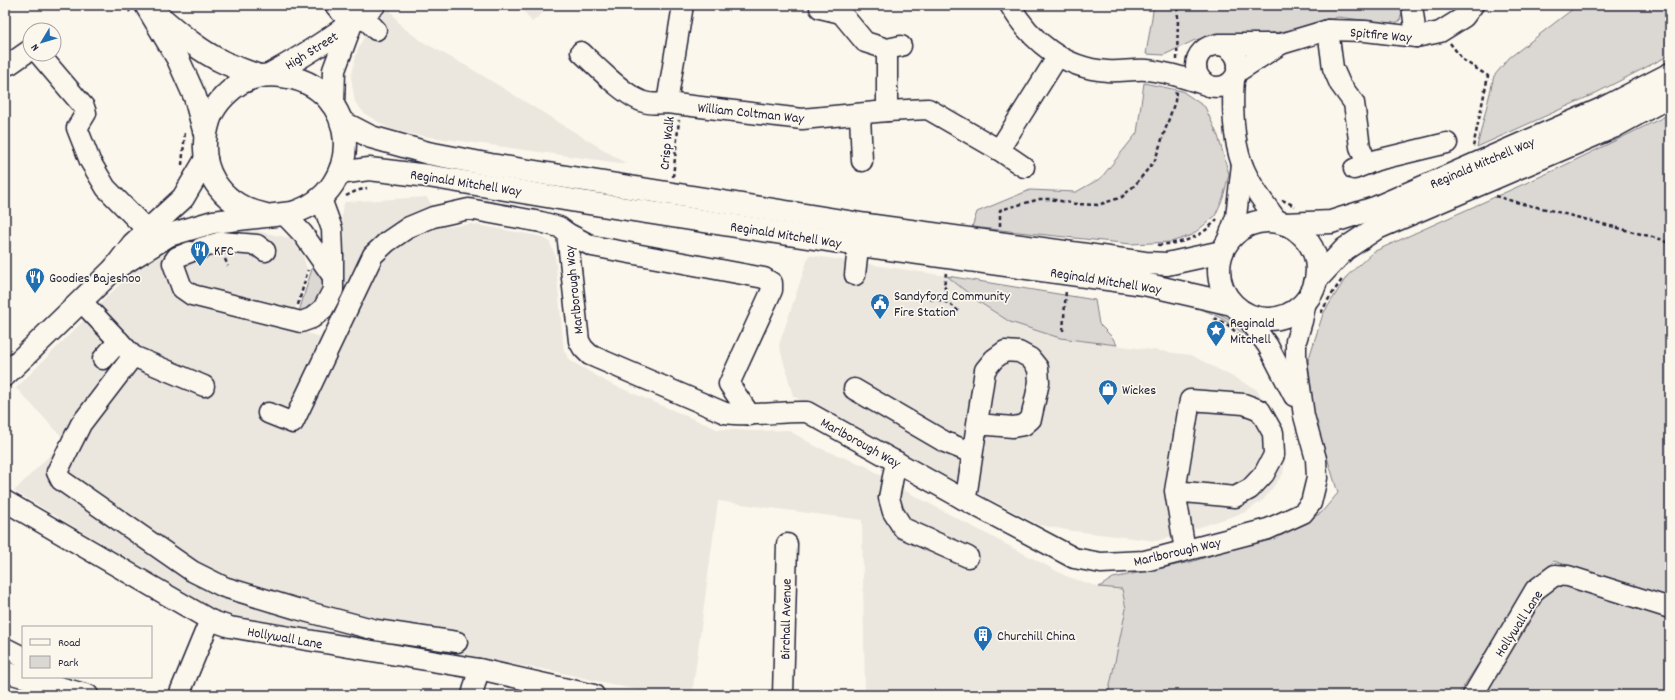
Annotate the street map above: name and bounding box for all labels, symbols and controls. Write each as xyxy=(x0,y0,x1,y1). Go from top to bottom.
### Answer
north arrow xyxy=(22,22,62,62)
street label: Spitfire Way xyxy=(1349,23,1413,49)
street label: High Street xyxy=(282,27,343,76)
text: N xyxy=(27,39,44,54)
street label: William Coltman Way xyxy=(697,98,805,130)
street label: Crisp Walk xyxy=(655,115,681,171)
street label: Reginald Mitchell Way xyxy=(1427,133,1539,195)
street label: Reginald Mitchell Way xyxy=(409,165,523,203)
street label: Reginald Mitchell Way xyxy=(729,217,843,255)
restaurant icon: KFC xyxy=(189,239,211,267)
place label: KFC xyxy=(214,242,234,262)
street label: Marlborough Way xyxy=(560,244,590,335)
street label: Reginald Mitchell Way xyxy=(1049,263,1163,301)
restaurant icon: Goodies Bajeshoo xyxy=(24,266,46,294)
place label: Goodies Bajeshoo xyxy=(49,269,141,289)
place label: Sandyford Community Fire Station xyxy=(894,287,1010,323)
public building icon: Sandyford Community Fire Station xyxy=(869,292,891,320)
place label: Reginald Mitchell xyxy=(1230,314,1275,350)
place icon: Reginald Mitchell xyxy=(1205,319,1227,347)
shop icon: Wickes xyxy=(1097,378,1119,406)
place label: Wickes xyxy=(1122,381,1156,401)
street label: Marlborough Way xyxy=(816,413,904,474)
street label: Marlborough Way xyxy=(1132,533,1223,573)
street label: Birchall Avenue xyxy=(776,578,798,660)
street label: Hollywall Lane xyxy=(1491,587,1549,661)
street label: Hollywall Lane xyxy=(245,623,324,655)
building icon: Churchill China xyxy=(972,624,994,652)
legend xyxy=(22,626,152,678)
place label: Churchill China xyxy=(997,627,1075,647)
text: Road xyxy=(58,635,80,652)
text: Park xyxy=(58,655,79,672)

